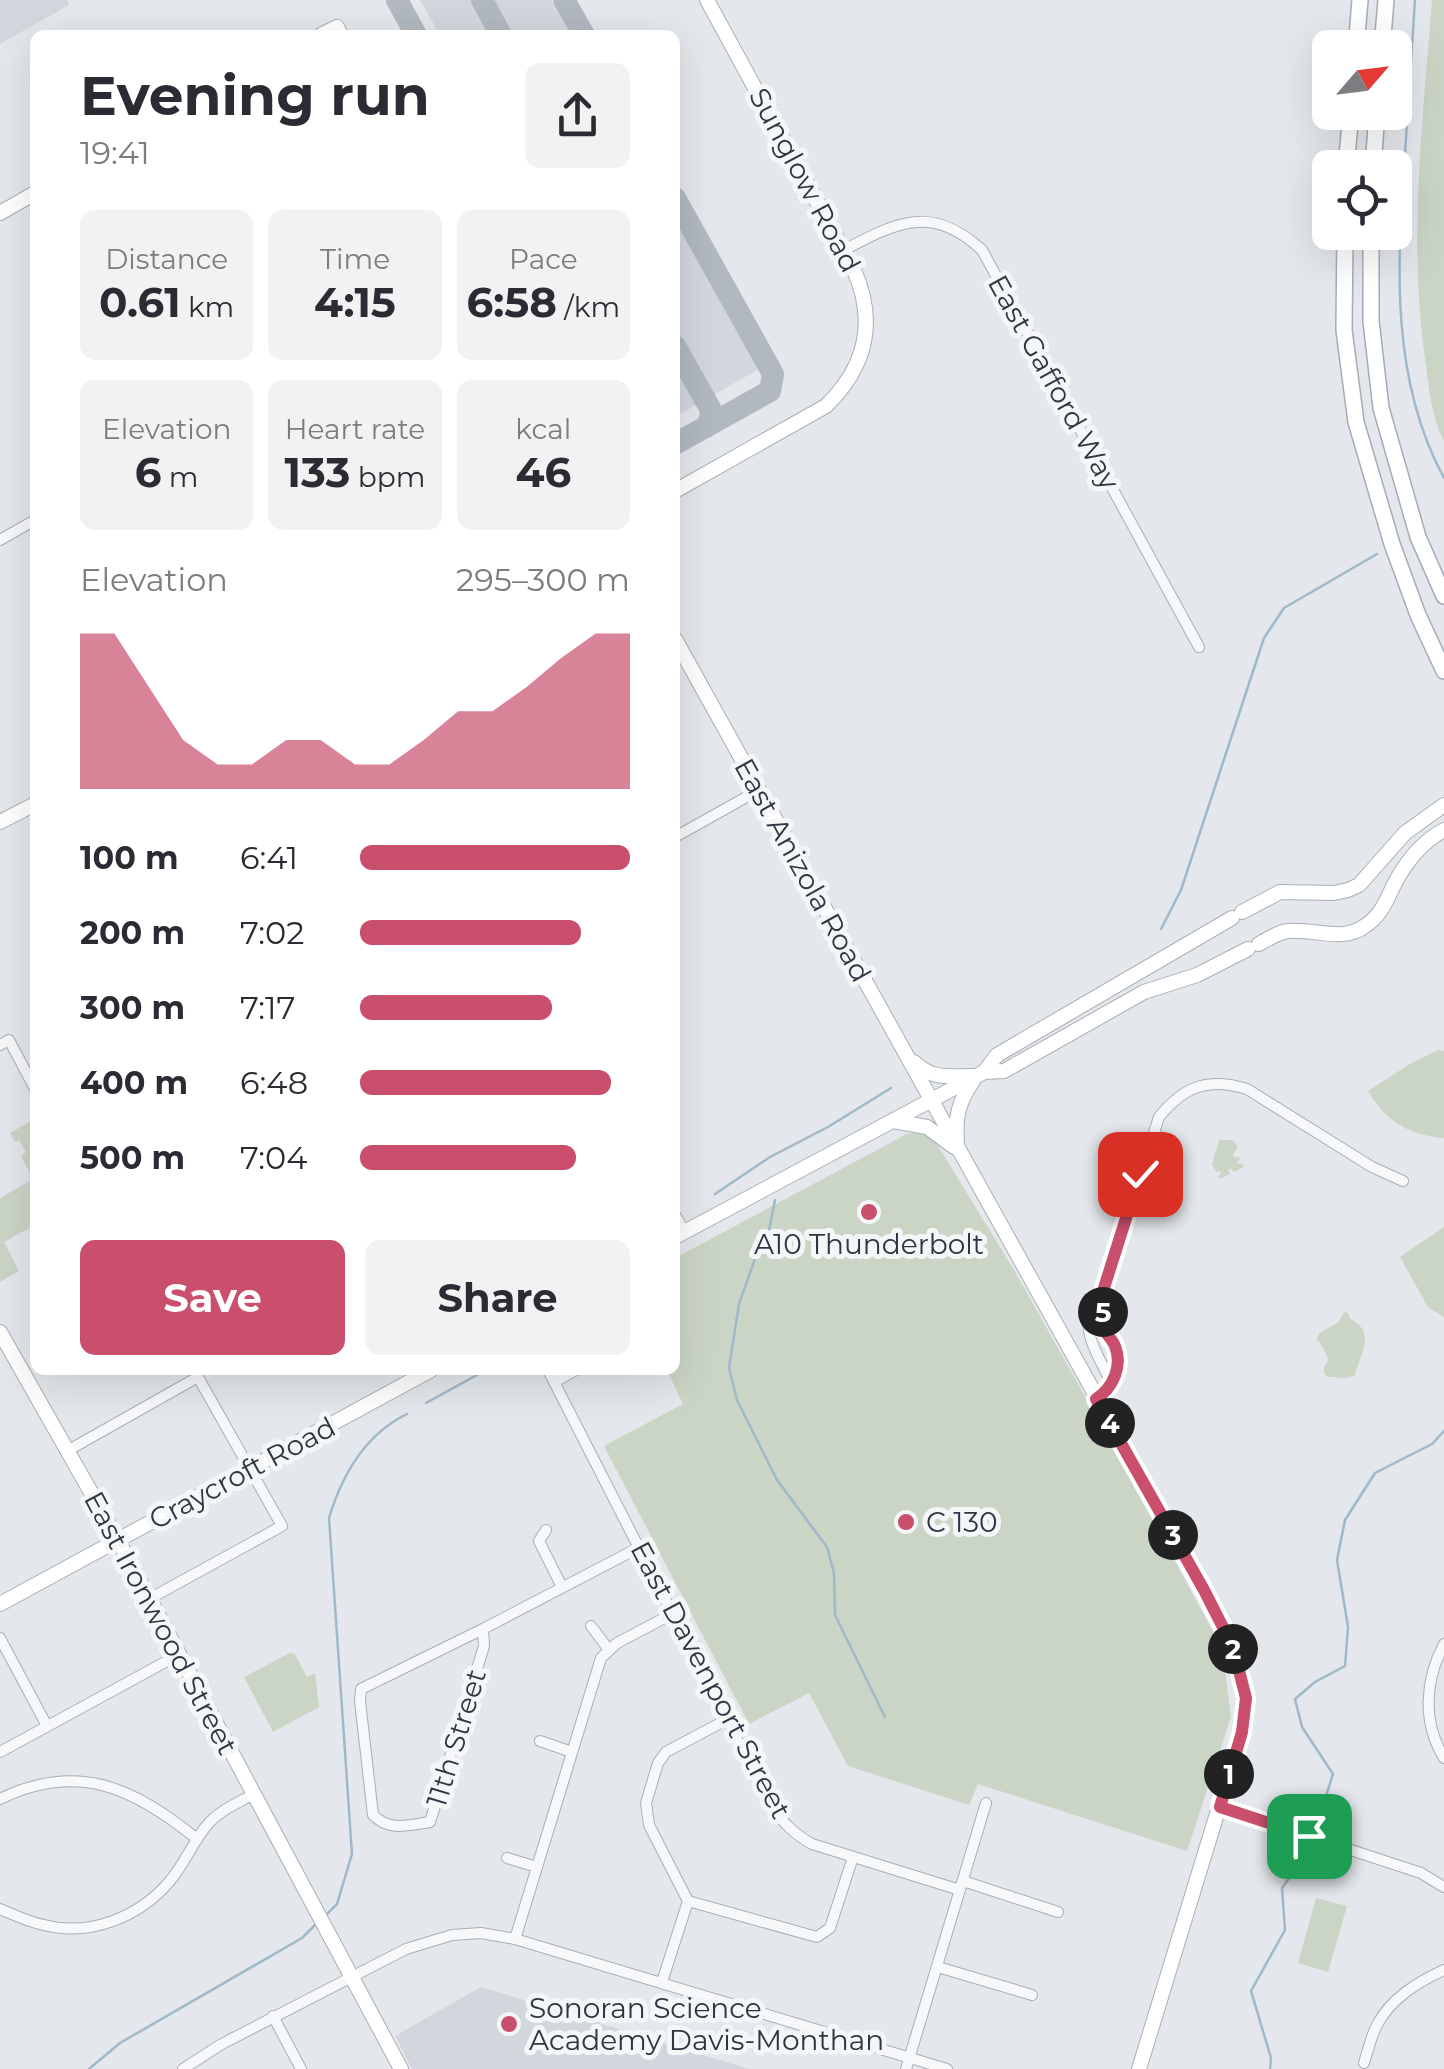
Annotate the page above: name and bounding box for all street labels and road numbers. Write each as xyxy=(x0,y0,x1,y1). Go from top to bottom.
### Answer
street label: Sunglow Road xyxy=(742,82,868,278)
street label: East Gafford Way xyxy=(981,269,1127,496)
street label: East Anizola Road xyxy=(727,752,879,988)
street label: Craycroft Road xyxy=(143,1410,341,1536)
street label: East Ironwood Street xyxy=(77,1486,245,1760)
street label: East Davenport Street xyxy=(623,1536,799,1824)
street label: 11th Street xyxy=(419,1665,493,1811)

